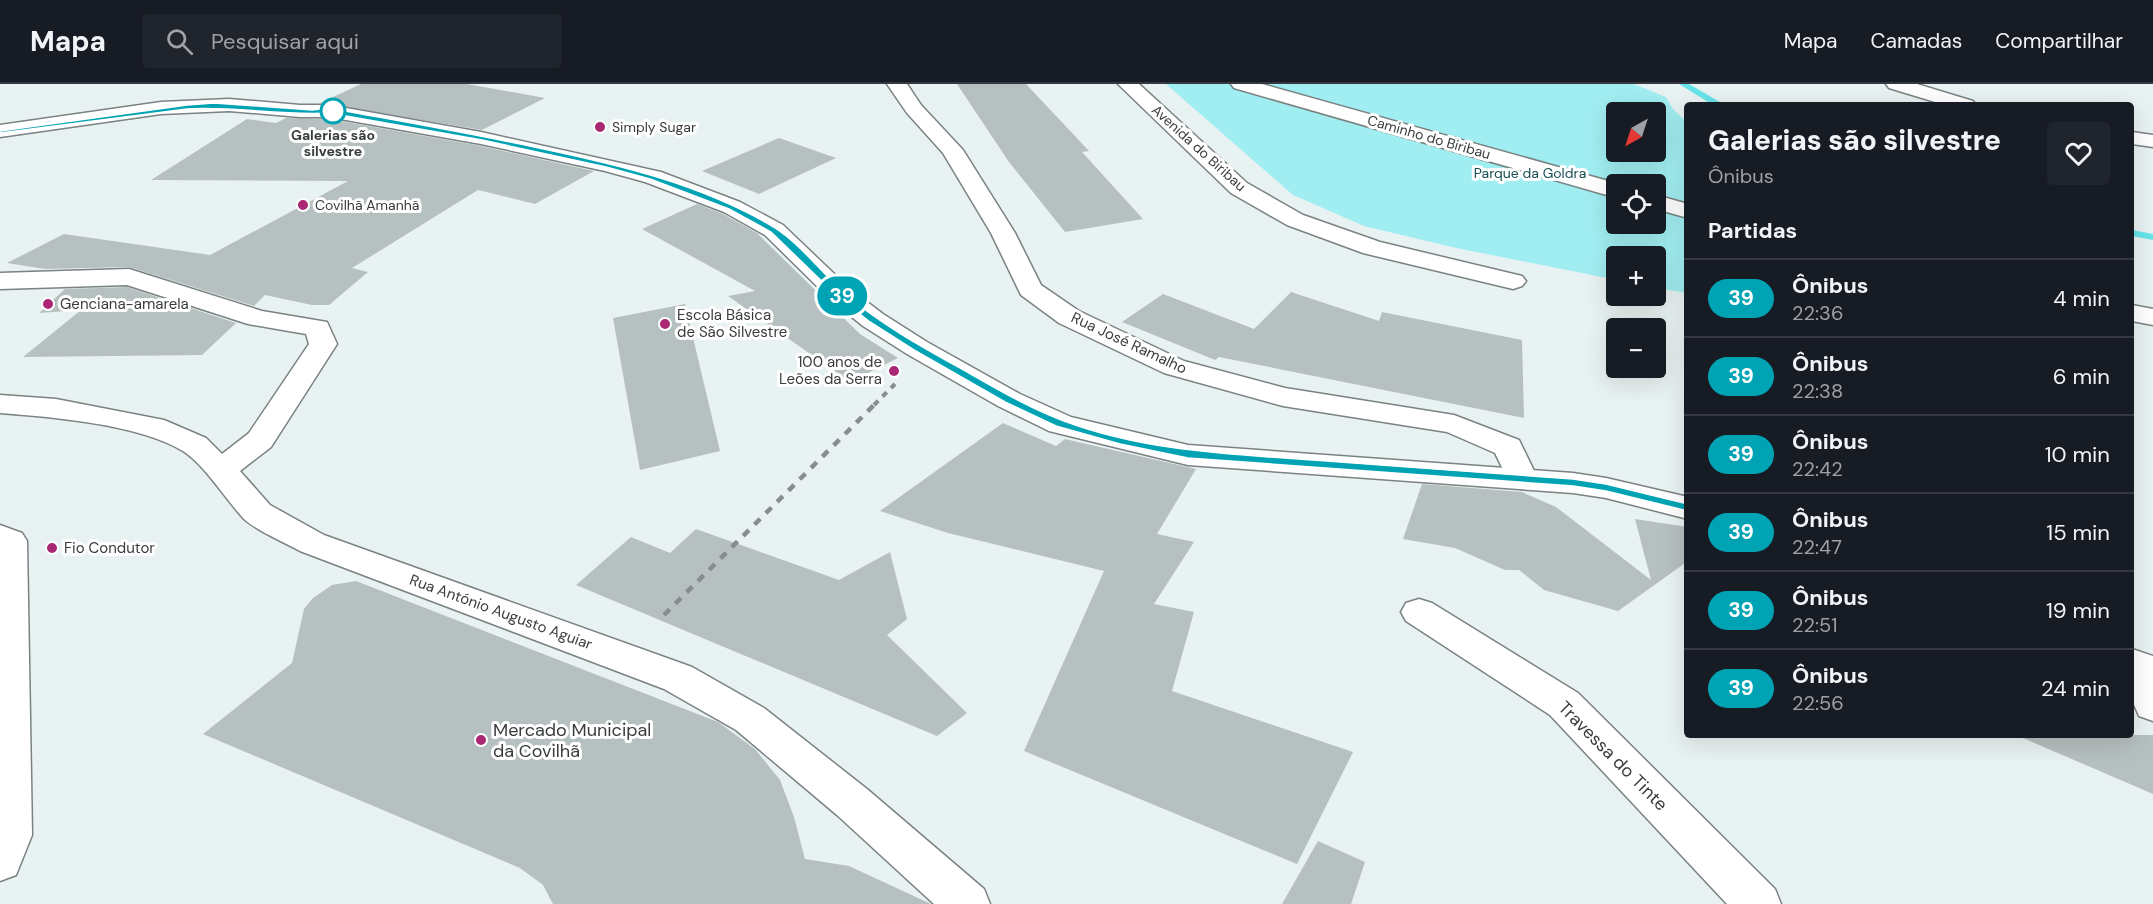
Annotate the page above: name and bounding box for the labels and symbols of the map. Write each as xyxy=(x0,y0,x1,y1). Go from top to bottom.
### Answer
marker: Galerias são silvestre xyxy=(320,98,346,124)
street label: Avenida do Biribau xyxy=(1148,101,1250,195)
north arrow xyxy=(1606,102,1666,162)
street label: Caminho do Biribau xyxy=(1365,111,1493,163)
place label: Simply Sugar xyxy=(612,118,696,136)
marker: Simply Sugar xyxy=(593,120,607,134)
place label: Galerias são silvestre xyxy=(291,126,375,160)
park label: Parque da Goldra xyxy=(1474,164,1586,182)
place label: Covilhã Amanhã xyxy=(315,196,419,214)
marker: Covilhã Amanhã xyxy=(296,198,310,212)
line badge: 39 xyxy=(815,276,869,316)
place label: Genciana-amarela xyxy=(60,294,189,314)
marker: Genciana-amarela xyxy=(41,297,55,311)
place label: Escola Básica de São Silvestre xyxy=(677,305,787,342)
street label: Rua José Ramalho xyxy=(1068,307,1190,379)
marker: Escola Básica de São Silvestre xyxy=(658,317,672,331)
place label: 100 anos de Leões da Serra xyxy=(779,352,882,389)
marker: 100 anos de Leões da Serra xyxy=(887,364,901,378)
place label: Fio Condutor xyxy=(64,538,155,558)
marker: Fio Condutor xyxy=(45,541,59,555)
street label: Rua António Augusto Aguiar xyxy=(407,570,596,655)
street label: Travessa do Tinte xyxy=(1553,696,1673,816)
place label: Mercado Municipal da Covilhã xyxy=(493,718,651,763)
marker: Mercado Municipal da Covilhã xyxy=(474,733,488,747)

